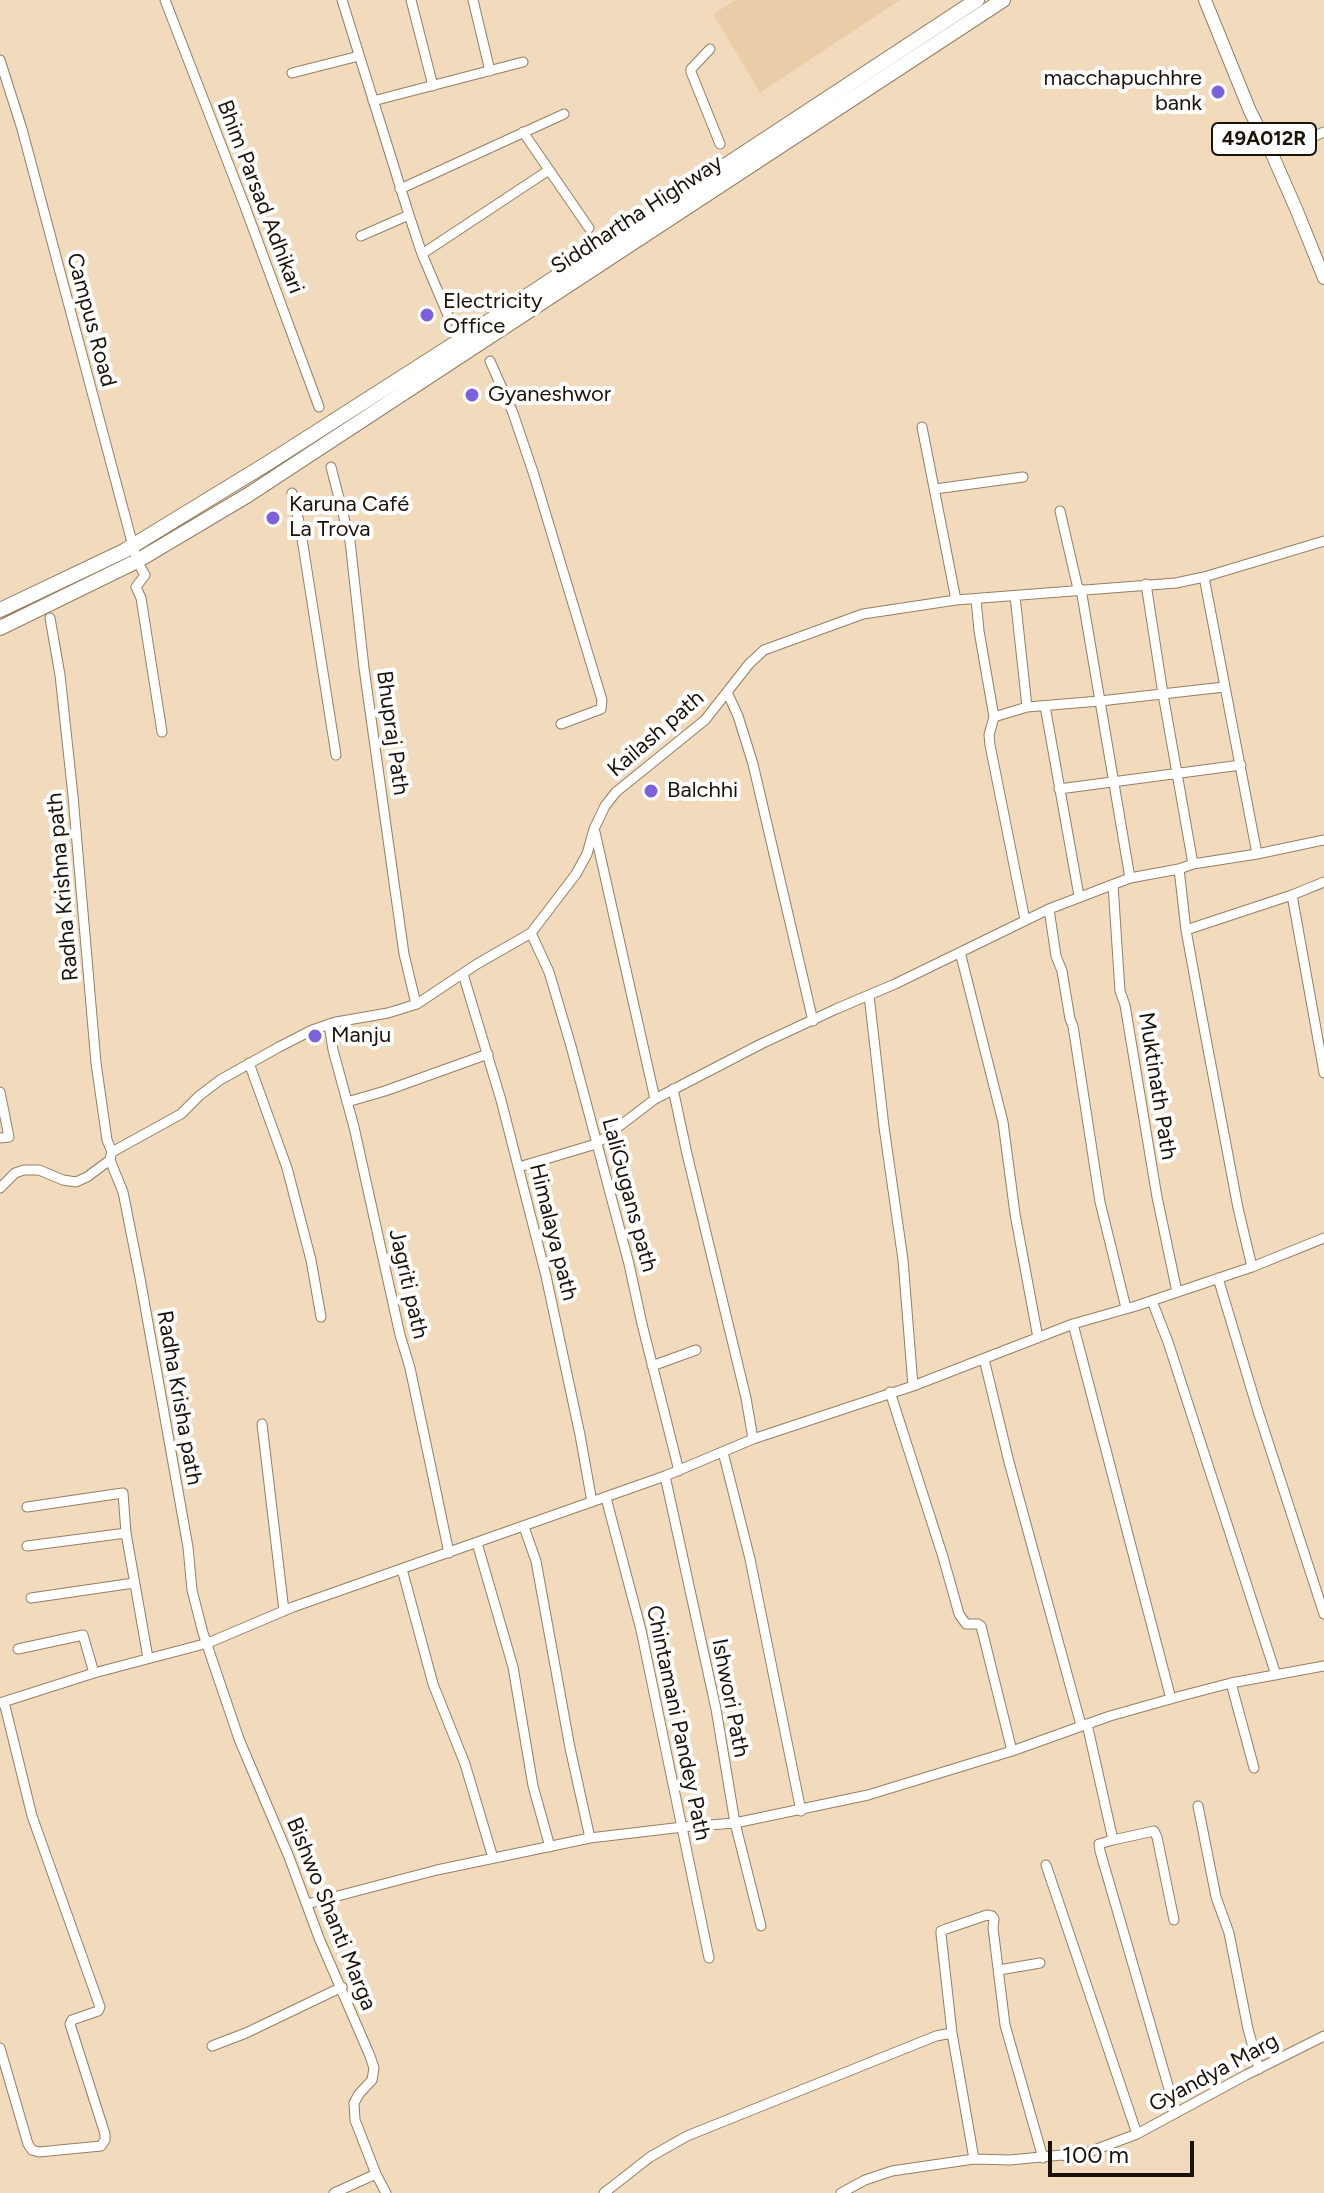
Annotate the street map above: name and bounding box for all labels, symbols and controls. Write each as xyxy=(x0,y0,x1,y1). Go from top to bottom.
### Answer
place label: macchapuchhre bank xyxy=(1044,66,1202,118)
marker: macchapuchhre bank xyxy=(1209,83,1227,101)
street label: Bhim Parsad Adhikari xyxy=(211,97,309,297)
road number: 49A012R xyxy=(1212,123,1316,155)
street label: Siddhartha Highway xyxy=(546,150,728,280)
street label: Campus Road xyxy=(60,250,122,390)
place label: Electricity Office xyxy=(443,289,543,340)
marker: Electricity Office xyxy=(418,306,436,324)
place label: Gyaneshwor xyxy=(488,382,611,408)
marker: Gyaneshwor xyxy=(463,386,481,404)
place label: Karuna Café La Trova xyxy=(289,492,409,544)
marker: Karuna Café La Trova xyxy=(264,509,282,527)
street label: Bhupraj Path xyxy=(370,669,414,797)
street label: Kailash path xyxy=(603,685,709,783)
place label: Balchhi xyxy=(667,778,738,804)
marker: Balchhi xyxy=(642,782,660,800)
street label: Radha Krishna path xyxy=(42,792,84,982)
street label: Muktinath Path xyxy=(1132,1010,1182,1162)
place label: Manju xyxy=(331,1023,391,1049)
marker: Manju xyxy=(306,1027,324,1045)
street label: LaliGugans path xyxy=(596,1115,662,1275)
street label: Himalaya path xyxy=(523,1161,583,1303)
street label: Jagriti path xyxy=(383,1227,433,1341)
street label: Radha Krisha path xyxy=(151,1309,207,1487)
street label: Chintamani Pandey Path xyxy=(640,1603,716,1843)
street label: Ishwori Path xyxy=(706,1636,754,1760)
street label: Bishwo Shanti Marga xyxy=(280,1814,382,2014)
street label: Gyandya Marg xyxy=(1145,2028,1283,2118)
scale bar xyxy=(1052,2125,1198,2175)
text: 100 m xyxy=(1062,2140,1129,2169)

